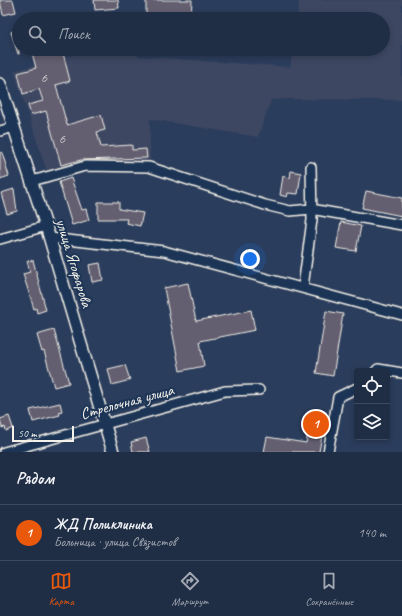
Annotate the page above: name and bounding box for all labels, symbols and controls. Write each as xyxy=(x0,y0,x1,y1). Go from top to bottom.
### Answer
search box xyxy=(12,12,390,56)
icon: search xyxy=(26,23,48,45)
text: Поиск xyxy=(58,25,90,44)
house number: 6 xyxy=(41,69,48,86)
house number: 6 xyxy=(59,130,66,147)
street label: улица Ягофарова xyxy=(51,215,97,311)
your location xyxy=(240,249,260,269)
map controls xyxy=(354,368,390,440)
button: locate xyxy=(354,368,390,404)
street label: Стрелочная улица xyxy=(78,380,177,424)
button: layers xyxy=(354,404,390,440)
pin: 1 xyxy=(303,409,329,439)
scale bar xyxy=(12,424,74,443)
text: 50 m xyxy=(18,426,37,440)
text: Рядом xyxy=(16,468,54,489)
text: ЖД Поликлиника xyxy=(54,515,152,534)
text: 1 xyxy=(26,525,32,541)
text: 140 m xyxy=(358,525,386,541)
text: Больница · улица Связистов xyxy=(54,534,176,550)
tab: Карта xyxy=(49,570,74,608)
tab: Маршрут xyxy=(172,570,208,608)
tab: Сохранённые xyxy=(305,570,353,608)

